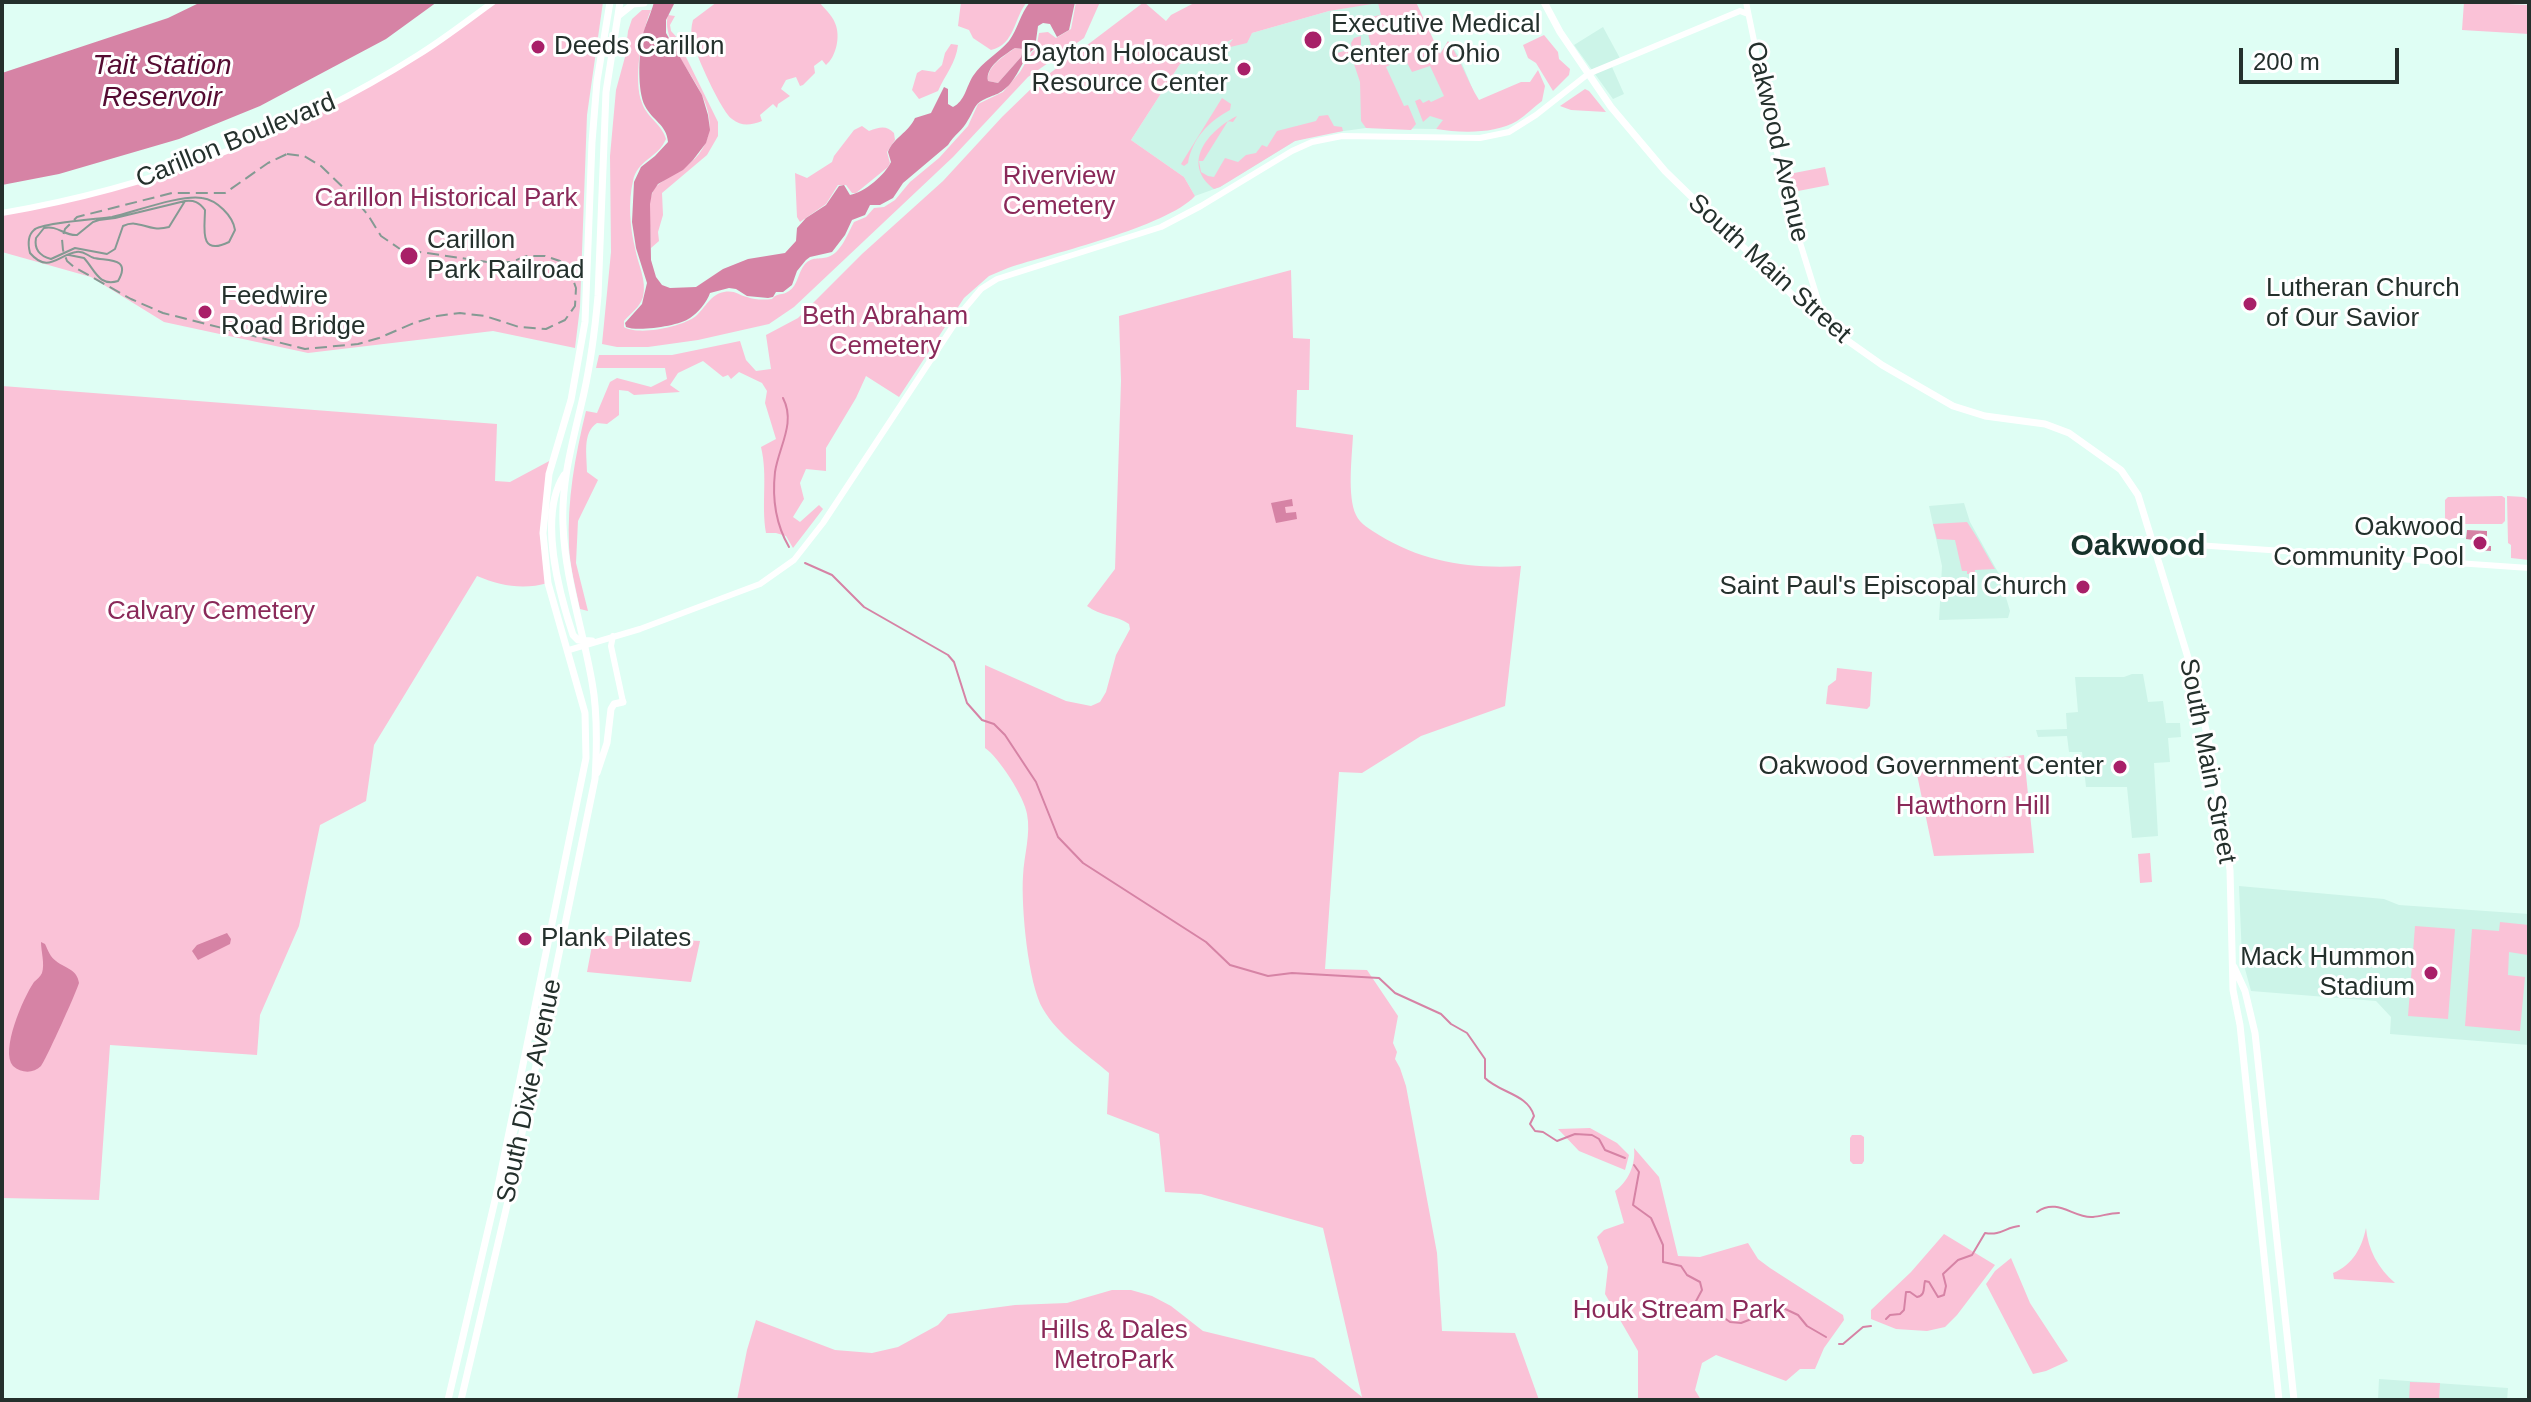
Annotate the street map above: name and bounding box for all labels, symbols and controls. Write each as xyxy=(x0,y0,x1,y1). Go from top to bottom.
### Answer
place label: Executive Medical Center of Ohio xyxy=(1331,9,1541,70)
marker: Executive Medical Center of Ohio xyxy=(1302,29,1324,51)
place label: Deeds Carillon xyxy=(554,31,725,63)
scale bar xyxy=(2243,32,2403,82)
marker: Deeds Carillon xyxy=(529,38,547,56)
place label: Dayton Holocaust Resource Center xyxy=(1023,38,1228,100)
street label: Oakwood Avenue xyxy=(1739,39,1815,245)
text: 200 m xyxy=(2253,48,2320,75)
water label: Tait Station Reservoir xyxy=(92,49,232,115)
marker: Dayton Holocaust Resource Center xyxy=(1235,60,1253,78)
street label: Carillon Boulevard xyxy=(132,87,340,195)
park label: Riverview Cemetery xyxy=(1003,161,1115,222)
park label: Carillon Historical Park xyxy=(315,183,577,215)
street label: South Main Street xyxy=(1681,188,1857,350)
place label: Carillon Park Railroad xyxy=(427,225,585,286)
marker: Carillon Park Railroad xyxy=(398,245,420,267)
place label: Lutheran Church of Our Savior xyxy=(2266,273,2460,334)
place label: Feedwire Road Bridge xyxy=(221,281,366,342)
marker: Lutheran Church of Our Savior xyxy=(2241,295,2259,313)
park label: Beth Abraham Cemetery xyxy=(802,301,968,362)
marker: Feedwire Road Bridge xyxy=(196,303,214,321)
place label: Oakwood Community Pool xyxy=(2273,512,2464,574)
district label: Oakwood xyxy=(2070,529,2206,565)
marker: Oakwood Community Pool xyxy=(2471,534,2489,552)
place label: Saint Paul's Episcopal Church xyxy=(1720,571,2067,603)
marker: Saint Paul's Episcopal Church xyxy=(2074,578,2092,596)
park label: Calvary Cemetery xyxy=(107,596,315,628)
street label: South Main Street xyxy=(2172,656,2242,866)
place label: Oakwood Government Center xyxy=(1759,751,2104,783)
marker: Oakwood Government Center xyxy=(2111,758,2129,776)
park label: Hawthorn Hill xyxy=(1896,791,2050,823)
place label: Plank Pilates xyxy=(541,923,691,955)
marker: Plank Pilates xyxy=(516,930,534,948)
place label: Mack Hummon Stadium xyxy=(2240,942,2415,1004)
marker: Mack Hummon Stadium xyxy=(2422,964,2440,982)
street label: South Dixie Avenue xyxy=(491,976,569,1206)
park label: Houk Stream Park xyxy=(1573,1295,1785,1327)
park label: Hills & Dales MetroPark xyxy=(1040,1315,1188,1376)

